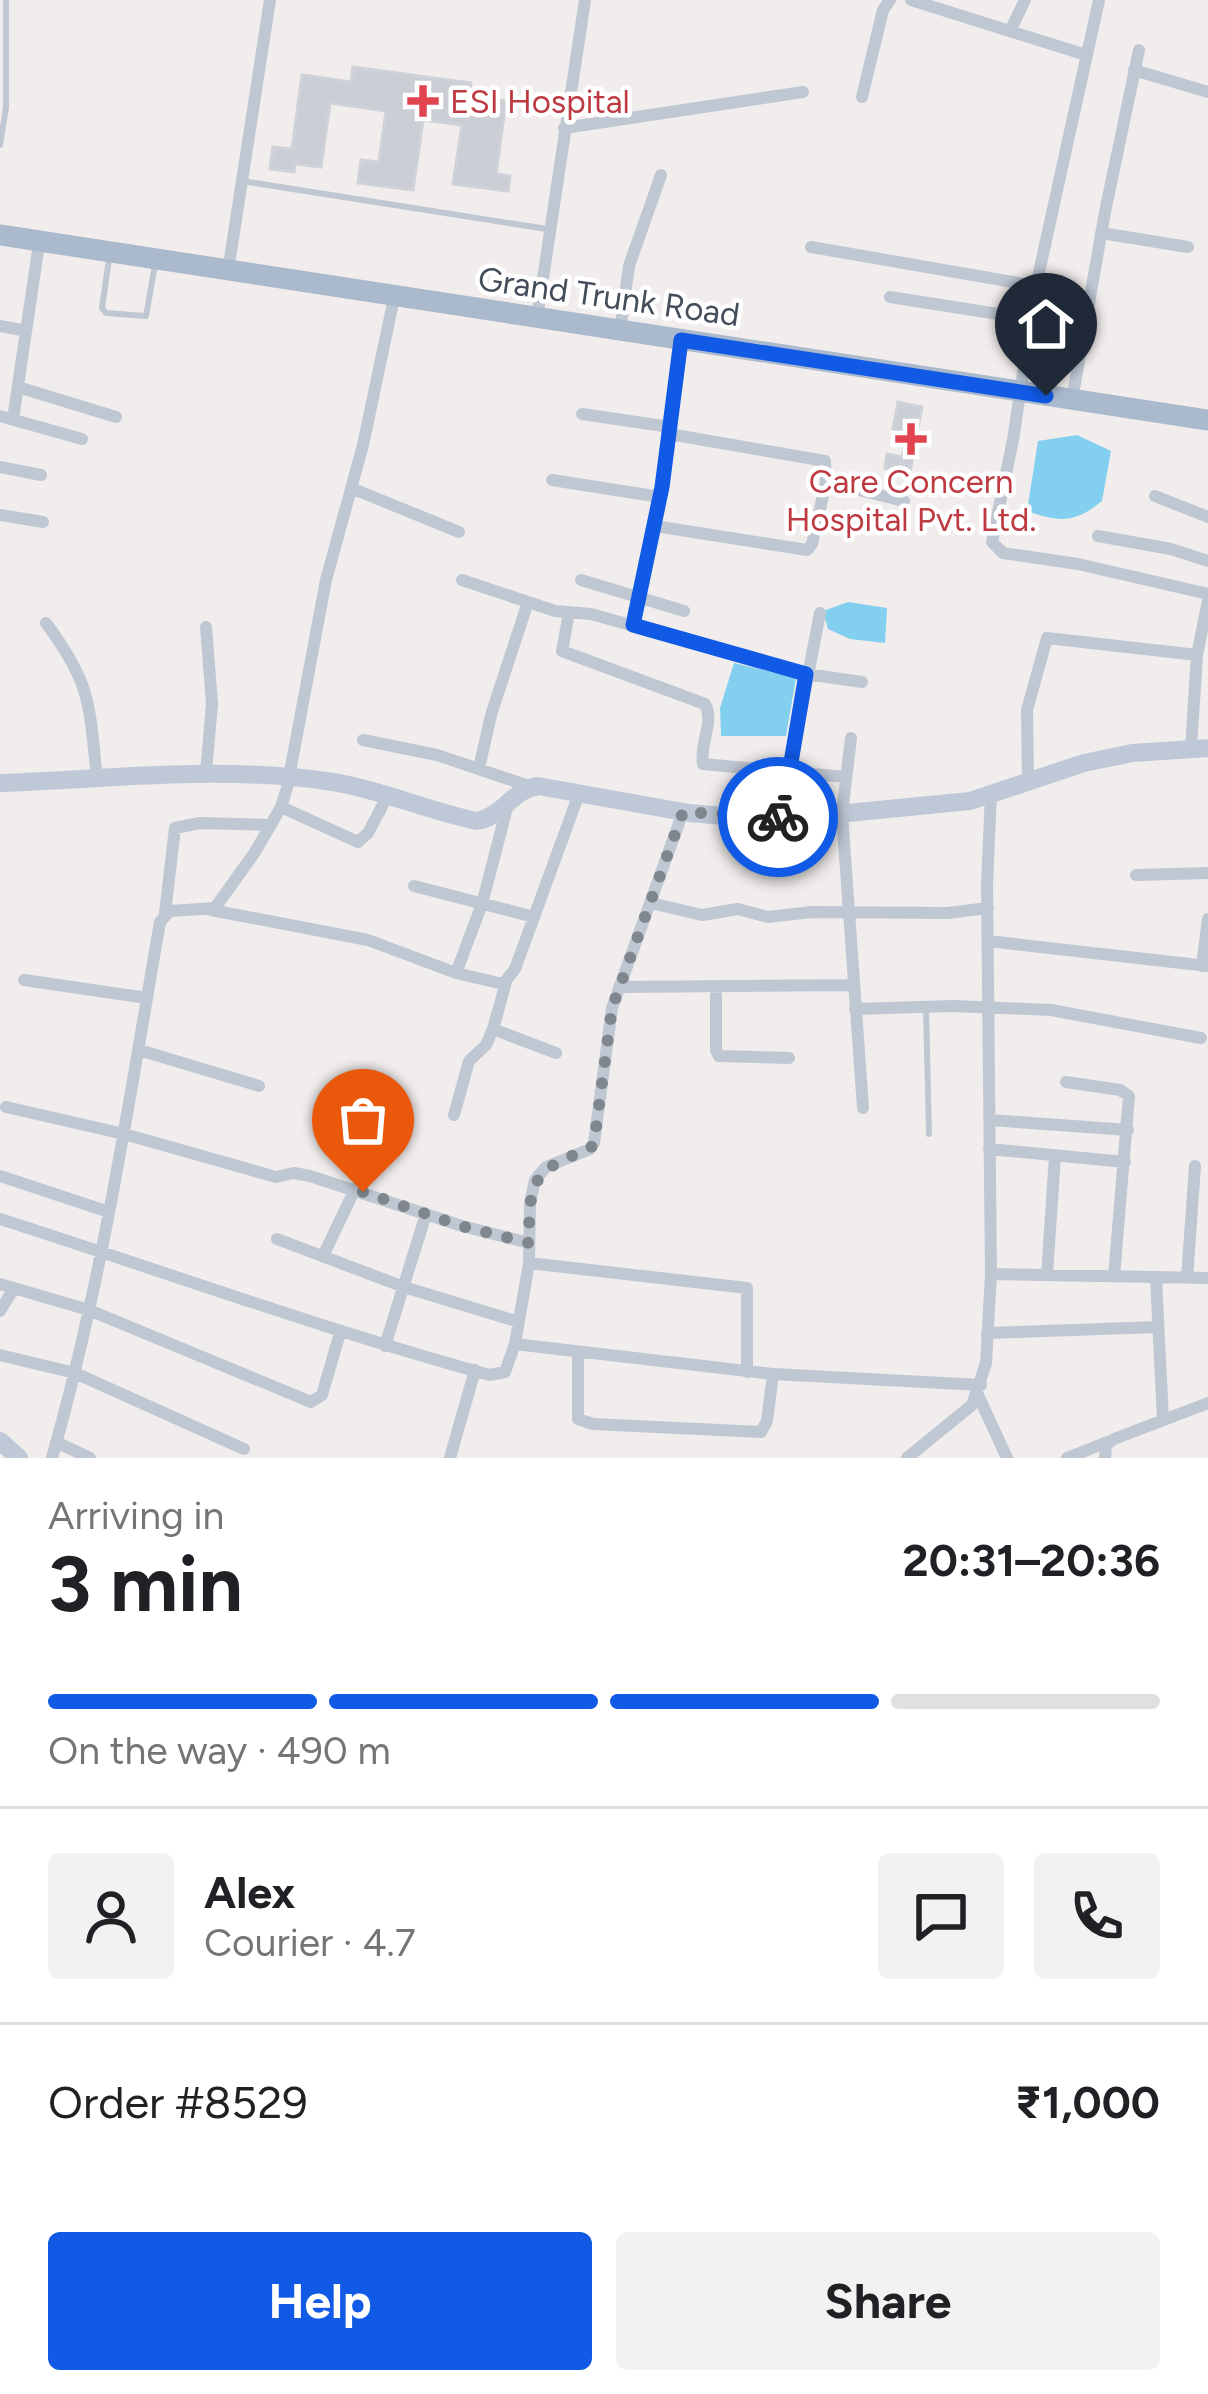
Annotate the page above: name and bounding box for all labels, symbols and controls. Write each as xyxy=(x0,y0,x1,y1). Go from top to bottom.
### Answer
place label: ESI Hospital xyxy=(450,82,630,121)
marker: ESI Hospital xyxy=(407,85,439,117)
street label: Grand Trunk Road xyxy=(476,259,742,334)
pin xyxy=(995,273,1097,396)
icon: home xyxy=(1013,291,1079,357)
marker: Care Concern Hospital Pvt. Ltd. xyxy=(895,423,927,455)
place label: Care Concern Hospital Pvt. Ltd. xyxy=(786,462,1036,539)
courier xyxy=(718,757,838,877)
icon: bike xyxy=(745,784,811,850)
pin xyxy=(312,1069,414,1192)
icon: bag xyxy=(330,1087,396,1153)
text: Arriving in xyxy=(48,1492,224,1539)
text: 20:31–20:36 xyxy=(903,1533,1160,1587)
text: 3 min xyxy=(48,1537,243,1631)
text: On the way · 490 m xyxy=(48,1727,391,1774)
button: person xyxy=(48,1853,174,1979)
button: chat xyxy=(878,1853,1004,1979)
button: phone xyxy=(1034,1853,1160,1979)
text: Alex xyxy=(204,1865,295,1919)
text: Courier · 4.7 xyxy=(204,1919,416,1966)
text: Order #8529 xyxy=(48,2075,308,2129)
text: ₹1,000 xyxy=(1015,2075,1160,2129)
button: Help xyxy=(48,2232,592,2370)
button: Share xyxy=(616,2232,1160,2370)

